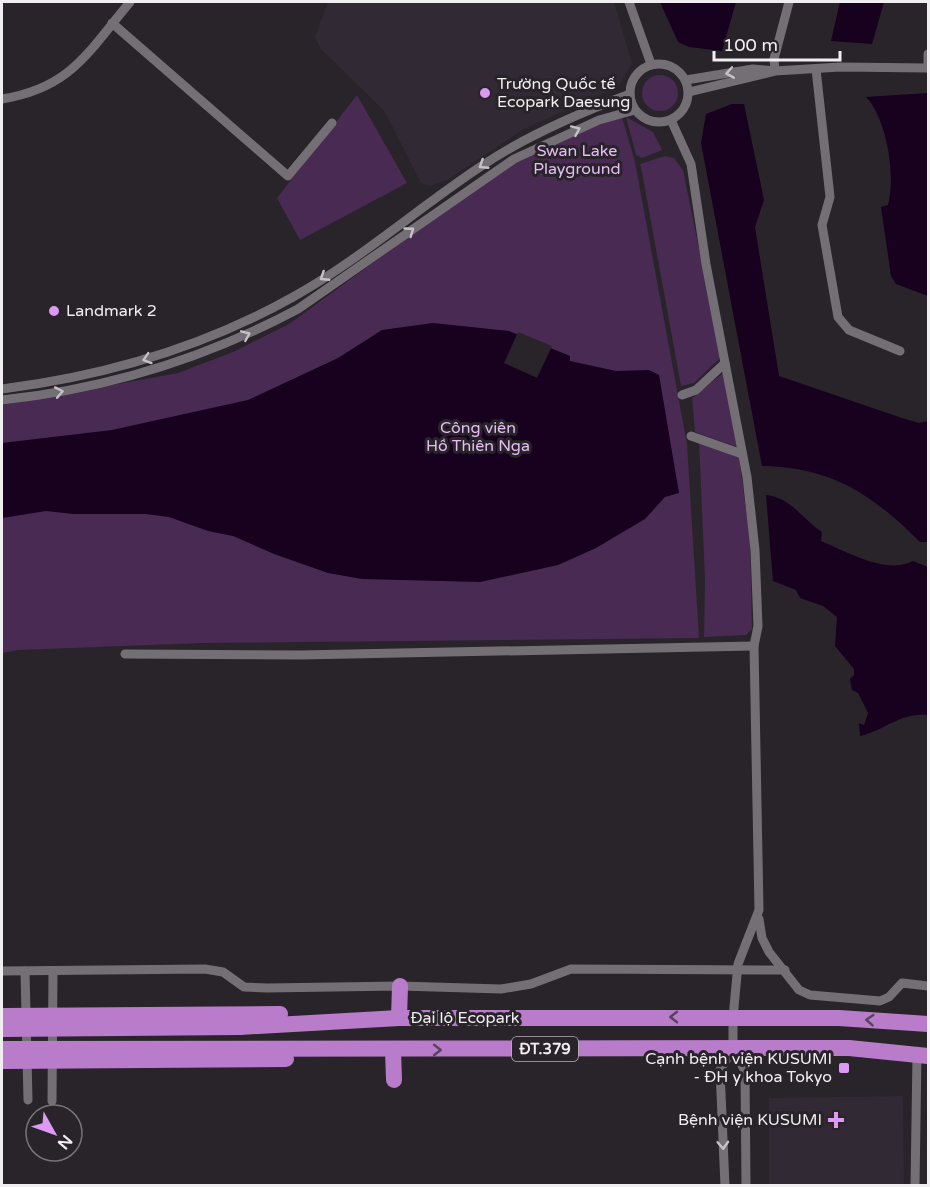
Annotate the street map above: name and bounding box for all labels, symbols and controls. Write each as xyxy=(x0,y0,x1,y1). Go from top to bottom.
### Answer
scale bar xyxy=(714,24,840,62)
text: 100 m xyxy=(723,34,778,56)
one-way arrow xyxy=(726,66,735,78)
place label: Trường Quốc tế Ecopark Daesung xyxy=(497,74,630,112)
marker: Trường Quốc tế Ecopark Daesung xyxy=(478,86,492,100)
one-way arrow xyxy=(569,126,580,138)
park label: Swan Lake Playground xyxy=(533,141,621,179)
one-way arrow xyxy=(479,158,490,169)
one-way arrow xyxy=(403,227,414,238)
one-way arrow xyxy=(319,270,330,281)
place label: Landmark 2 xyxy=(66,301,157,321)
marker: Landmark 2 xyxy=(47,304,61,318)
one-way arrow xyxy=(239,330,250,342)
one-way arrow xyxy=(142,352,153,364)
one-way arrow xyxy=(54,386,64,399)
park label: Công viên Hồ Thiên Nga xyxy=(426,418,530,456)
street label: Đại lộ Ecopark xyxy=(410,1008,520,1028)
one-way arrow xyxy=(670,1011,679,1023)
one-way arrow xyxy=(866,1014,875,1027)
road number: ĐT.379 xyxy=(512,1037,578,1061)
one-way arrow xyxy=(432,1044,441,1056)
place label: Cạnh bệnh viện KUSUMI - ĐH y khoa Tokyo xyxy=(645,1049,832,1087)
marker: Cạnh bệnh viện KUSUMI - ĐH y khoa Tokyo xyxy=(837,1061,851,1075)
north arrow xyxy=(24,1103,84,1163)
place label: Bệnh viện KUSUMI xyxy=(678,1110,822,1130)
marker: Bệnh viện KUSUMI xyxy=(827,1111,845,1129)
text: N xyxy=(53,1131,77,1153)
one-way arrow xyxy=(716,1141,729,1150)

